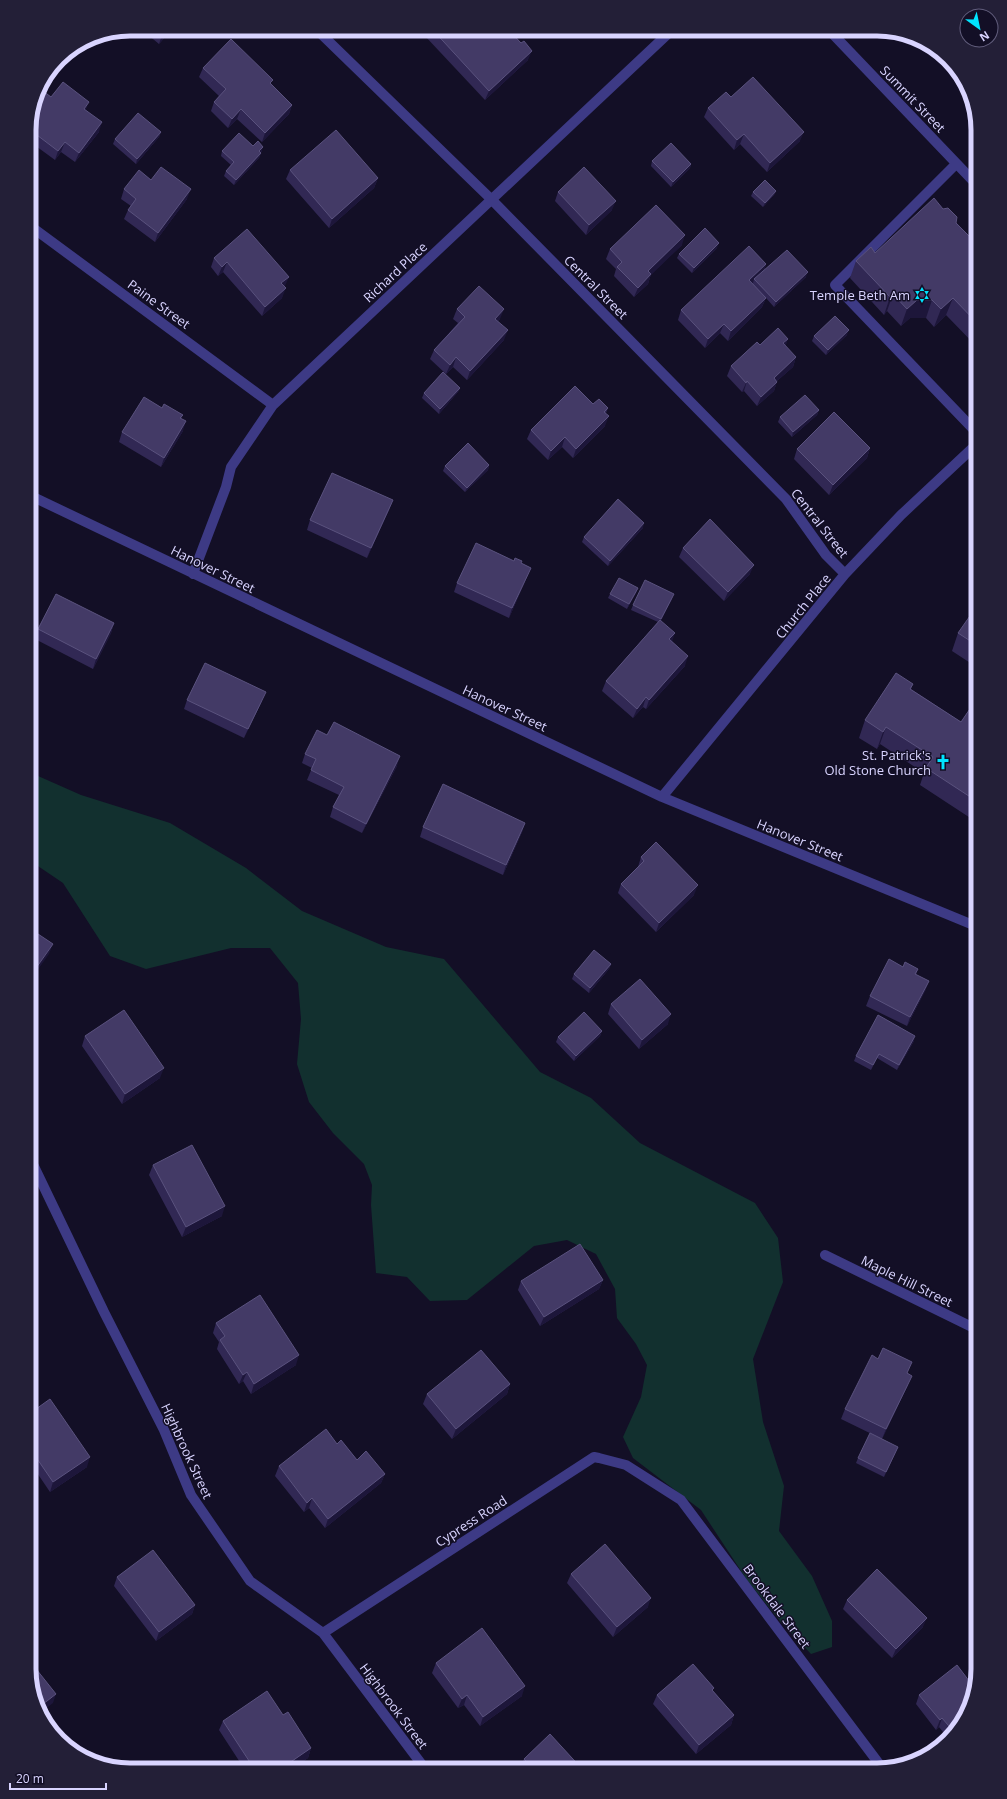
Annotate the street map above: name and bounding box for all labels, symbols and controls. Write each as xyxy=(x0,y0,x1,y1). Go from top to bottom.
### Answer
north arrow xyxy=(959,8,999,48)
text: N xyxy=(977,28,993,46)
street label: Summit Street xyxy=(876,62,950,137)
street label: Richard Place xyxy=(359,238,431,306)
street label: Central Street xyxy=(560,251,632,323)
street label: Paine Street xyxy=(124,275,194,333)
place label: Temple Beth Am xyxy=(810,286,910,304)
synagogue icon: Temple Beth Am xyxy=(913,286,931,304)
street label: Central Street xyxy=(787,485,853,562)
street label: Hanover Street xyxy=(168,541,258,597)
street label: Church Place xyxy=(771,570,835,642)
street label: Hanover Street xyxy=(460,681,551,736)
place label: St. Patrick's Old Stone Church xyxy=(824,746,931,779)
church icon: St. Patrick's Old Stone Church xyxy=(934,753,952,771)
street label: Hanover Street xyxy=(754,815,846,866)
street label: Maple Hill Street xyxy=(858,1251,956,1311)
street label: Highbrook Street xyxy=(157,1400,217,1502)
street label: Cypress Road xyxy=(432,1491,510,1551)
street label: Brookdale Street xyxy=(739,1560,815,1652)
street label: Highbrook Street xyxy=(356,1659,432,1753)
scale bar xyxy=(10,1765,106,1791)
text: 20 m xyxy=(16,1770,44,1787)

